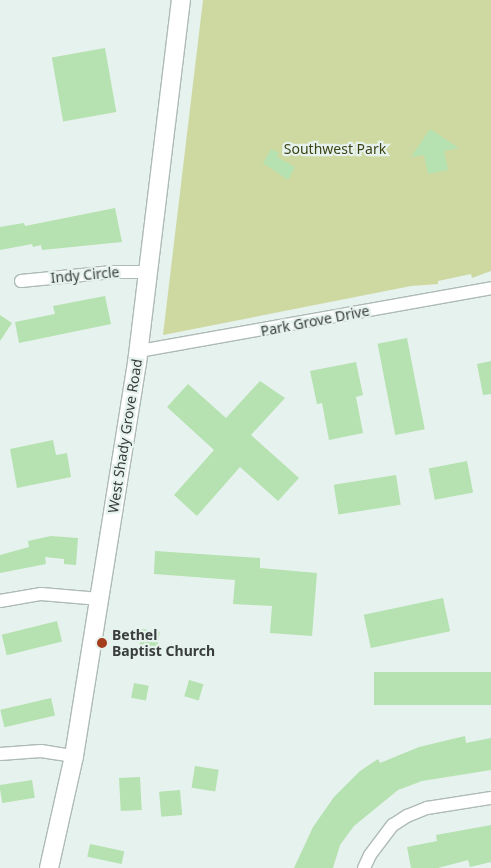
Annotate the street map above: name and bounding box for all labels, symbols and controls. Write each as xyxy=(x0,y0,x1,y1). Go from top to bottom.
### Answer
park label: Southwest Park xyxy=(284,141,386,157)
street label: Indy Circle xyxy=(50,264,120,286)
street label: Park Grove Drive xyxy=(259,302,371,340)
street label: West Shady Grove Road xyxy=(105,358,145,514)
place label: Bethel Baptist Church xyxy=(112,627,215,660)
marker: Bethel Baptist Church xyxy=(96,637,108,649)

